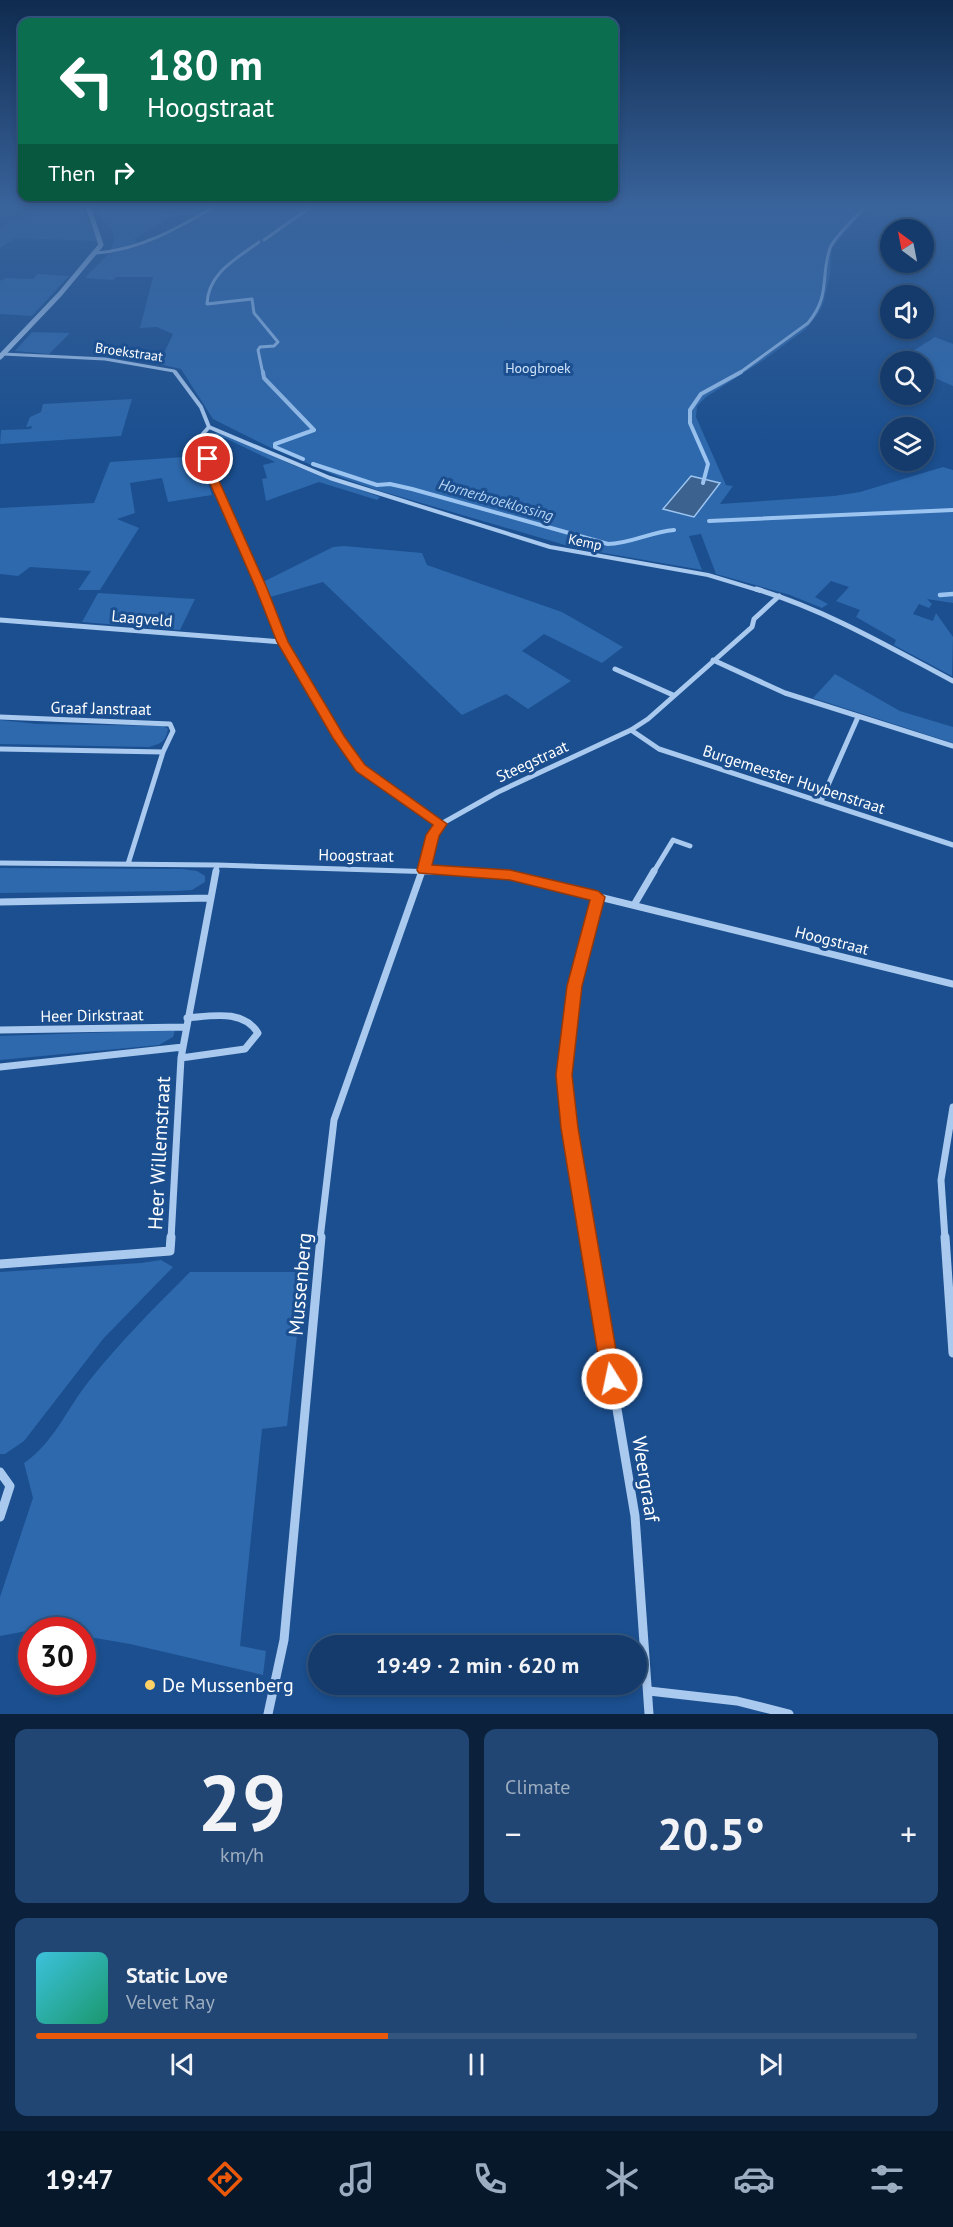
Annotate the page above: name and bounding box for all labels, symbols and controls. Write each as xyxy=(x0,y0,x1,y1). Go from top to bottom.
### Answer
text: 180 m xyxy=(147,37,263,92)
icon: left xyxy=(48,42,126,120)
text: Hoogstraat xyxy=(147,90,274,124)
icon: right xyxy=(107,156,140,189)
text: Then xyxy=(48,159,95,187)
north arrow xyxy=(880,219,934,273)
map controls xyxy=(880,219,934,471)
button: sound xyxy=(880,285,934,339)
street label: Broekstraat xyxy=(94,338,164,366)
button: search xyxy=(880,351,934,405)
park label: Hoogbroek xyxy=(505,359,571,377)
button: layers xyxy=(880,417,934,471)
pin xyxy=(182,433,233,484)
icon: arrive xyxy=(191,442,224,475)
water label: Hornerbroeklossing xyxy=(437,474,556,525)
street label: Kemp xyxy=(567,530,603,554)
street label: Laagveld xyxy=(111,605,173,631)
street label: Graaf Janstraat xyxy=(50,697,152,719)
street label: Steegstraat xyxy=(493,735,572,786)
street label: Burgemeester Huybenstraat xyxy=(700,740,888,818)
street label: Hoogstraat xyxy=(318,844,394,866)
street label: Hoogstraat xyxy=(793,921,872,959)
street label: Heer Dirkstraat xyxy=(40,1004,144,1026)
street label: Heer Willemstraat xyxy=(142,1075,176,1231)
street label: Mussenberg xyxy=(283,1232,317,1336)
position arrow xyxy=(580,1347,644,1411)
street label: Weergraaf xyxy=(626,1434,666,1525)
speed limit sign: 30 xyxy=(18,1617,96,1695)
text: 19:49 · 2 min · 620 m xyxy=(376,1651,579,1679)
place label: De Mussenberg xyxy=(162,1672,294,1698)
marker: De Mussenberg xyxy=(143,1678,157,1692)
text: 29 xyxy=(198,1752,286,1853)
text: Climate xyxy=(505,1774,571,1800)
text: 20.5° xyxy=(657,1804,765,1862)
text: − xyxy=(505,1812,522,1855)
text: + xyxy=(900,1812,917,1855)
text: km/h xyxy=(220,1842,264,1868)
text: Static Love xyxy=(126,1961,228,1989)
text: Velvet Ray xyxy=(126,1989,215,2015)
icon: previous xyxy=(166,2048,199,2081)
icon: pause xyxy=(460,2048,493,2081)
icon: next xyxy=(754,2048,787,2081)
icon: directions xyxy=(204,2158,246,2200)
icon: music xyxy=(336,2158,378,2200)
icon: phone xyxy=(469,2158,511,2200)
icon: climate xyxy=(601,2158,643,2200)
icon: car xyxy=(733,2158,775,2200)
icon: filters xyxy=(866,2158,908,2200)
text: 19:47 xyxy=(45,2162,114,2196)

